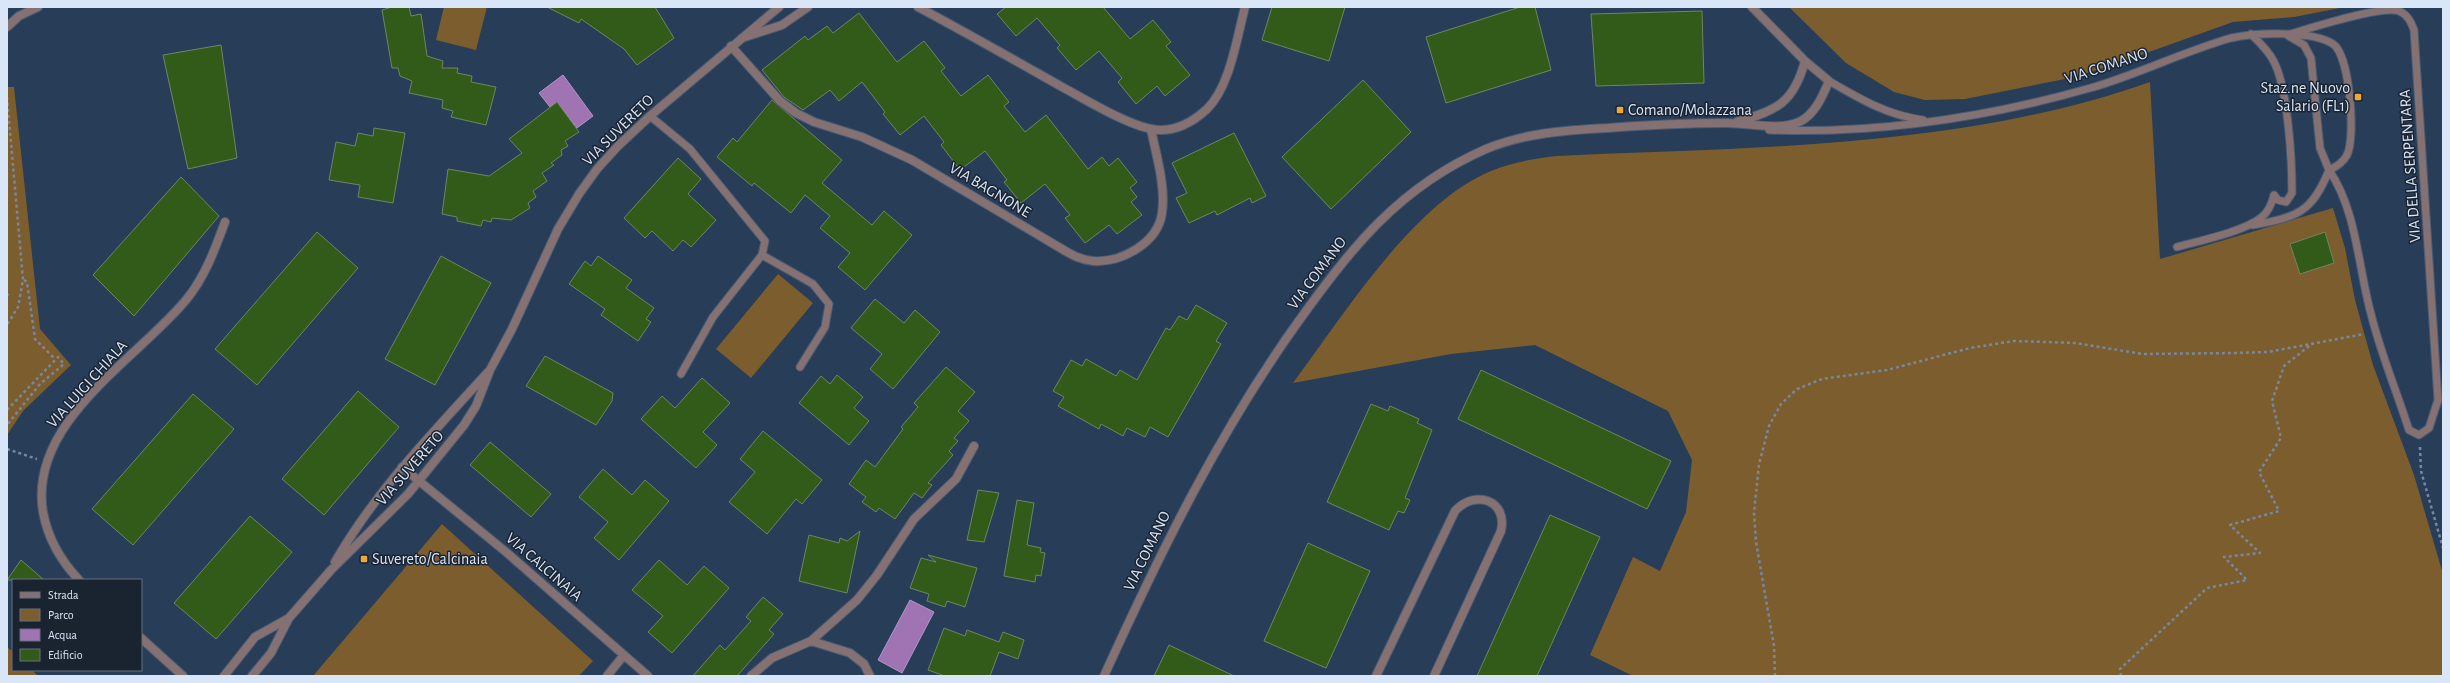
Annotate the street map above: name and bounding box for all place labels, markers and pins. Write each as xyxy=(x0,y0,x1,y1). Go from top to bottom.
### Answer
place label: Staz.ne Nuovo Salario (FL1) xyxy=(2260,80,2350,114)
marker: Staz.ne Nuovo Salario (FL1) xyxy=(2353,92,2363,102)
place label: Comano/Molazzana xyxy=(1628,102,1752,118)
marker: Comano/Molazzana xyxy=(1615,105,1625,115)
place label: Suvereto/Calcinaia xyxy=(372,551,488,567)
marker: Suvereto/Calcinaia xyxy=(359,554,369,564)

